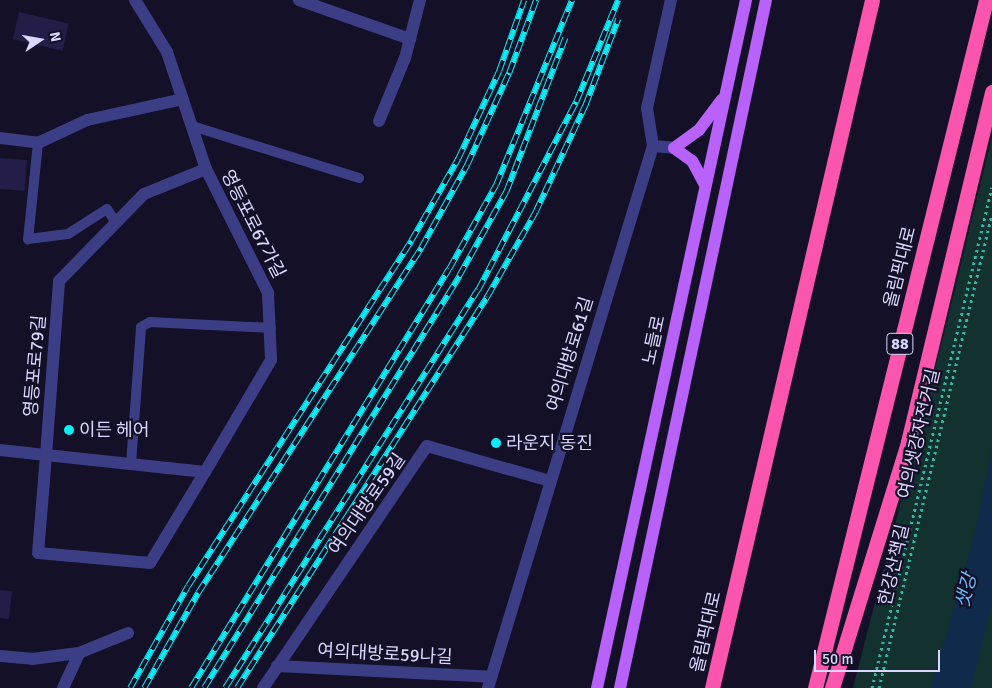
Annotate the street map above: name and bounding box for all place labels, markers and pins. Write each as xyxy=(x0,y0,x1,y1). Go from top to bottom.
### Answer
place label: 이든 헤어 xyxy=(79,419,149,441)
marker: 이든 헤어 xyxy=(63,424,75,436)
place label: 라운지 동진 xyxy=(506,432,593,454)
marker: 라운지 동진 xyxy=(490,437,502,449)

